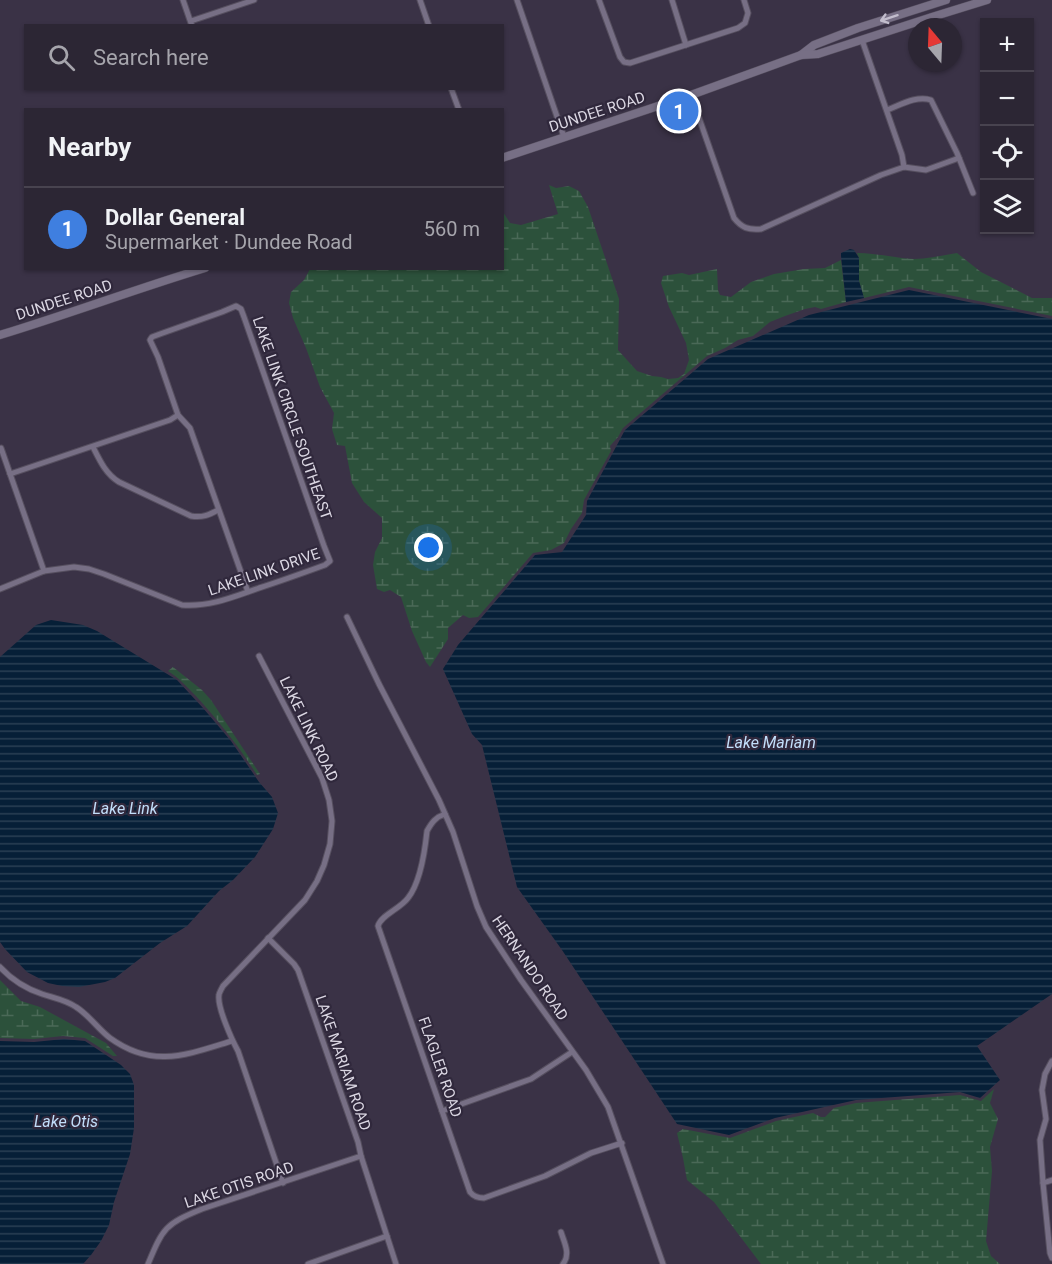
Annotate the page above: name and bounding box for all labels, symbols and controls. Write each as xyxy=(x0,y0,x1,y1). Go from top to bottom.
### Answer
one-way arrow xyxy=(880,13,899,24)
north arrow xyxy=(908,18,962,72)
map controls xyxy=(980,18,1034,234)
button: + xyxy=(980,18,1034,72)
search box xyxy=(24,24,504,90)
icon: search xyxy=(45,41,78,74)
text: Search here xyxy=(93,45,209,70)
button: − xyxy=(980,72,1034,126)
street label: DUNDEE ROAD xyxy=(547,88,647,136)
pin: 1 xyxy=(660,88,698,134)
button: locate xyxy=(980,126,1034,180)
text: Nearby xyxy=(48,132,131,162)
button: layers xyxy=(980,180,1034,234)
text: Dollar General xyxy=(105,205,245,230)
text: 1 xyxy=(62,217,73,241)
text: 560 m xyxy=(424,217,480,241)
text: Supermarket · Dundee Road xyxy=(105,230,352,254)
street label: DUNDEE ROAD xyxy=(14,276,114,324)
street label: LAKE LINK CIRCLE SOUTHEAST xyxy=(249,314,335,522)
your location xyxy=(414,533,443,562)
street label: LAKE LINK DRIVE xyxy=(206,544,323,600)
street label: LAKE LINK ROAD xyxy=(276,674,342,784)
water label: Lake Mariam xyxy=(726,733,816,752)
water label: Lake Link xyxy=(92,799,159,818)
street label: HERNANDO ROAD xyxy=(488,912,572,1024)
street label: LAKE MARIAM ROAD xyxy=(311,993,375,1133)
street label: FLAGLER ROAD xyxy=(414,1014,466,1120)
water label: Lake Otis xyxy=(34,1112,98,1131)
street label: LAKE OTIS ROAD xyxy=(182,1158,296,1212)

